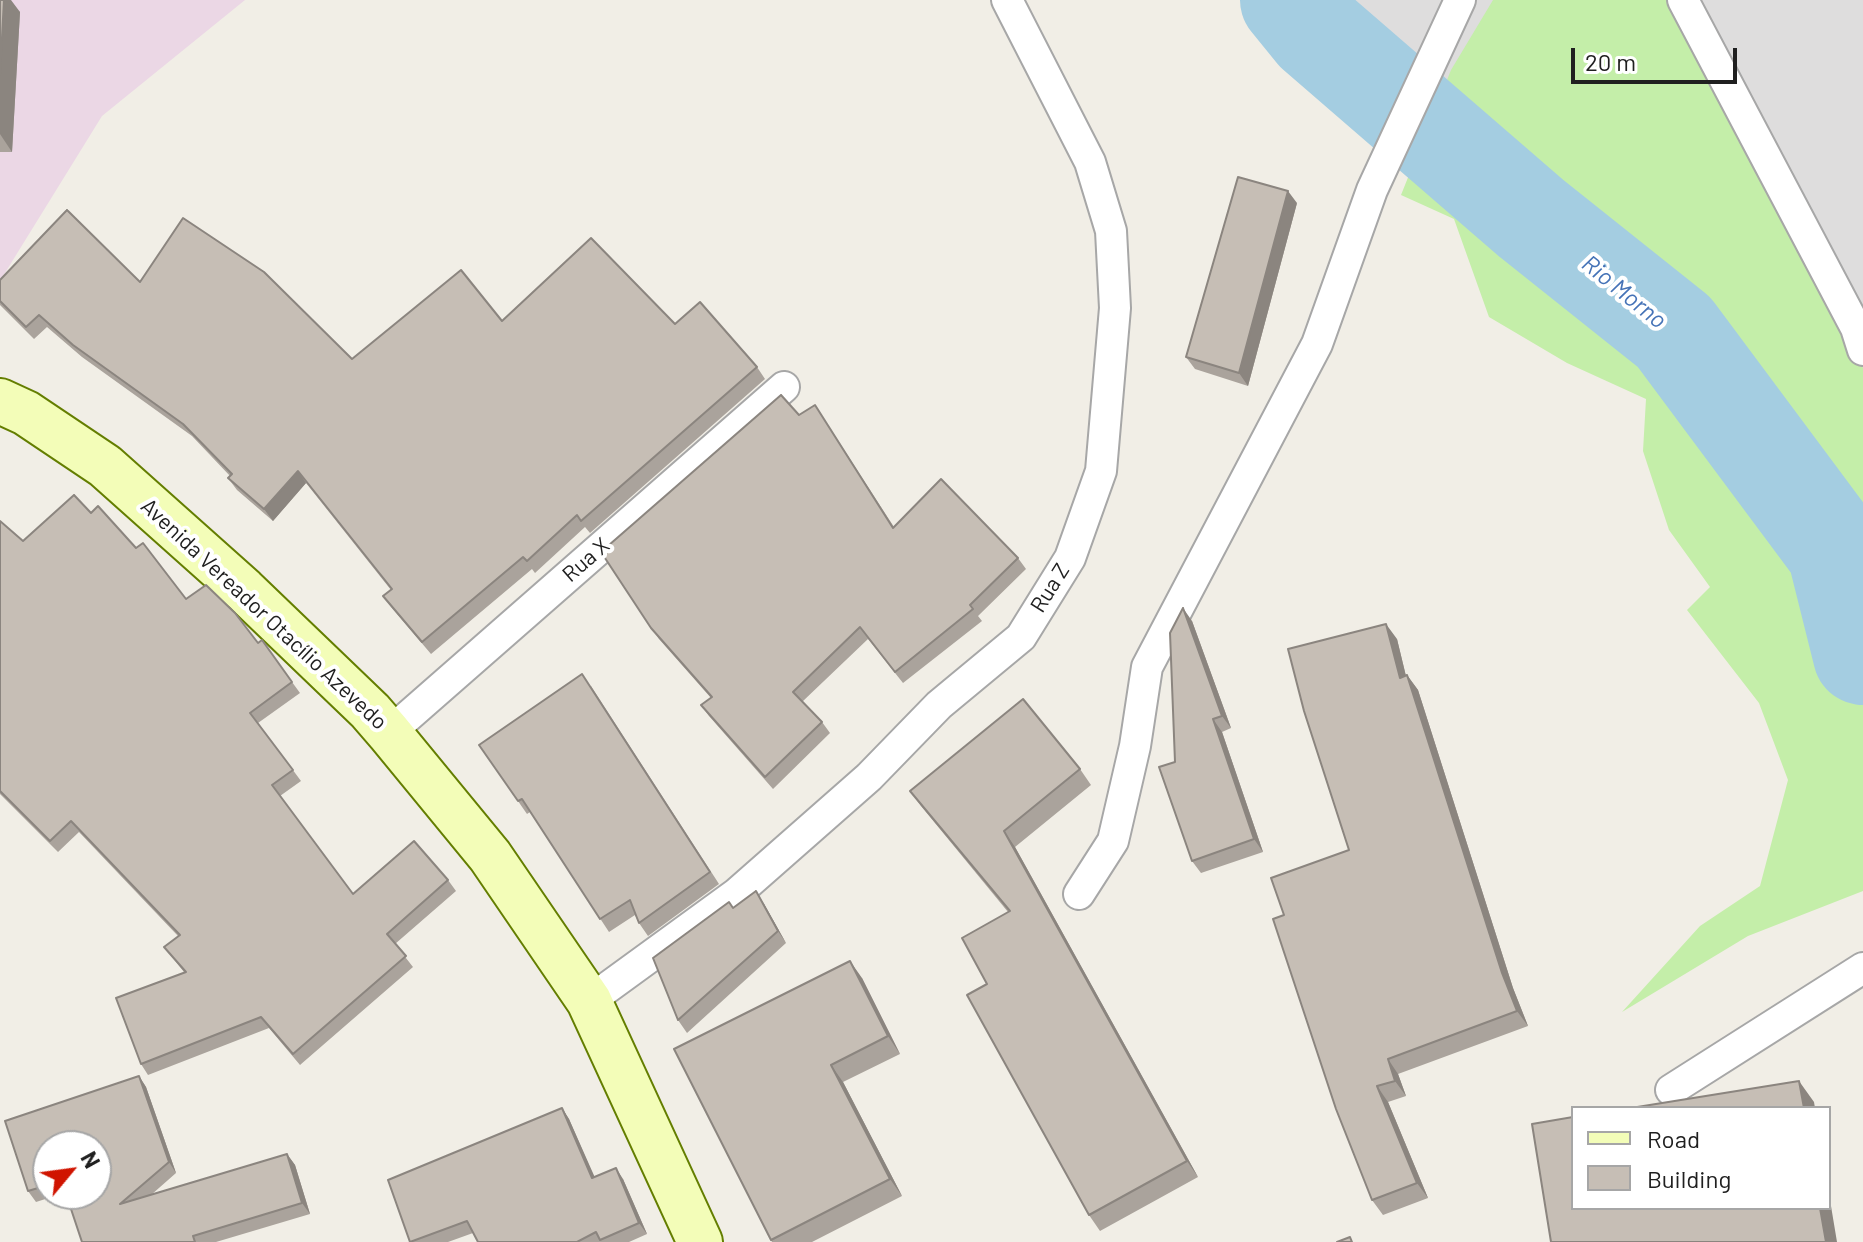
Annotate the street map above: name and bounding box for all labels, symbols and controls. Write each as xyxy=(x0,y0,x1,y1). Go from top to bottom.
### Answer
scale bar xyxy=(1575,32,1741,82)
text: 20 m xyxy=(1585,47,1636,76)
water label: Rio Morno xyxy=(1576,249,1672,335)
street label: Avenida Vereador Otacílio Azevedo xyxy=(135,493,393,735)
street label: Rua X xyxy=(557,532,615,588)
street label: Rua Z xyxy=(1025,559,1075,617)
legend xyxy=(1571,1106,1831,1210)
text: Road xyxy=(1647,1124,1700,1153)
north arrow xyxy=(32,1130,112,1210)
text: N xyxy=(76,1147,106,1172)
text: Building xyxy=(1647,1164,1731,1193)

